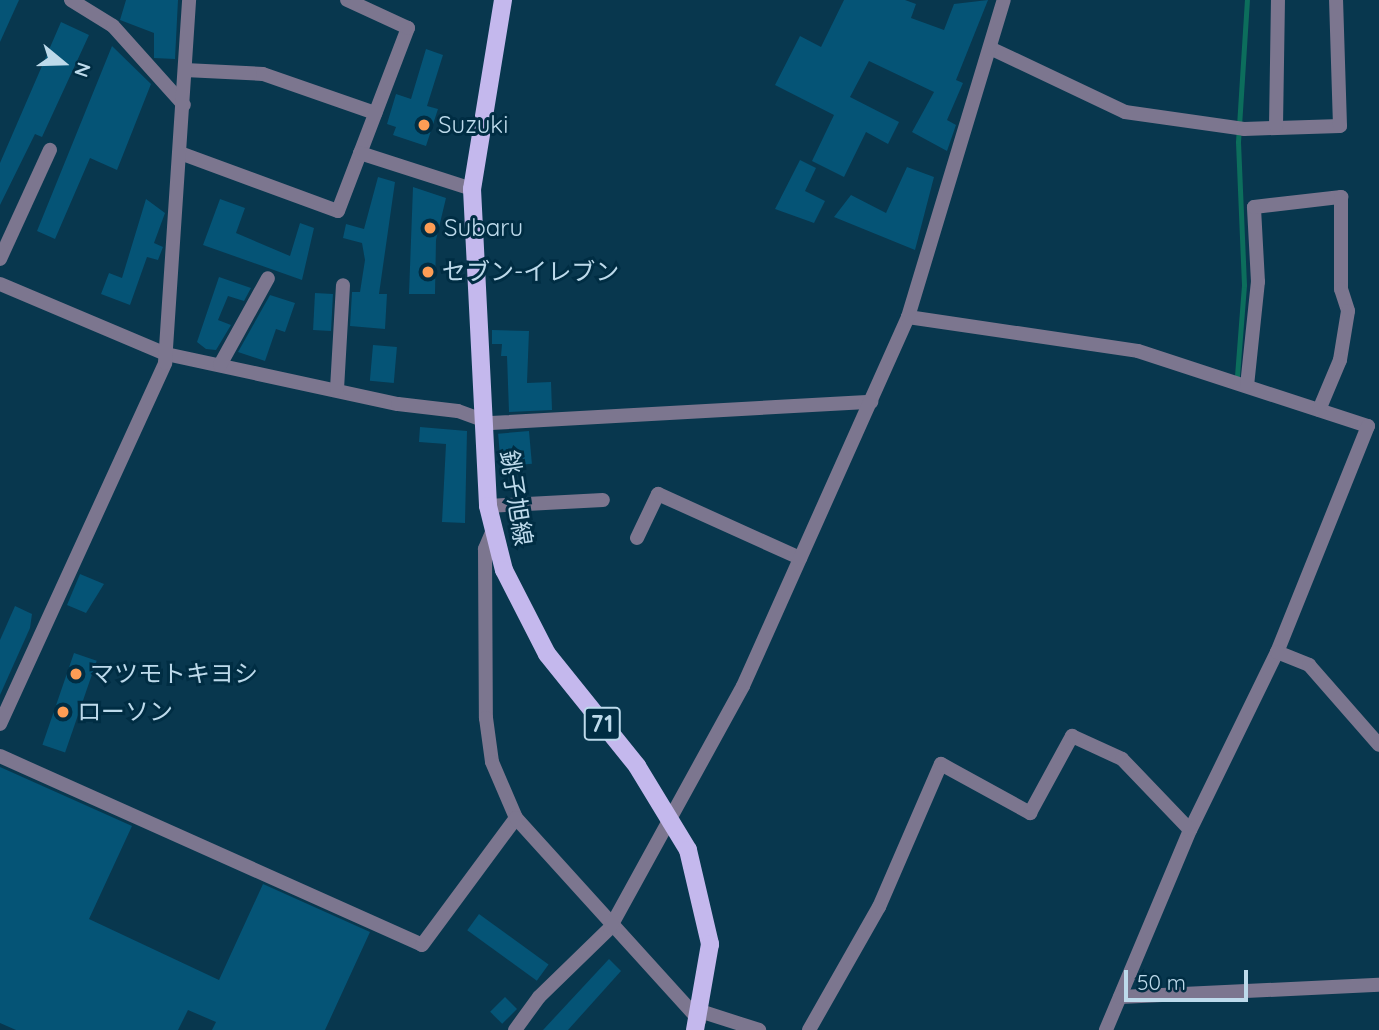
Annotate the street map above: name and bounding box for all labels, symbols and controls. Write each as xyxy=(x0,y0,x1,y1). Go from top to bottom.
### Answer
north arrow xyxy=(28,28,98,98)
text: N xyxy=(69,59,96,80)
place label: Suzuki xyxy=(438,111,508,139)
marker: Suzuki xyxy=(416,117,432,133)
place label: Subaru xyxy=(444,214,523,242)
marker: Subaru xyxy=(422,220,438,236)
place label: セブン-イレブン xyxy=(442,258,619,286)
marker: セブン-イレブン xyxy=(420,264,436,280)
street label: 銚子旭線 xyxy=(494,448,538,548)
place label: マツモトキヨシ xyxy=(90,660,258,688)
marker: マツモトキヨシ xyxy=(68,666,84,682)
place label: ローソン xyxy=(77,698,173,726)
marker: ローソン xyxy=(55,704,71,720)
road number: 71 xyxy=(583,704,621,744)
scale bar xyxy=(1127,956,1251,1000)
text: 50 m xyxy=(1137,969,1186,995)

